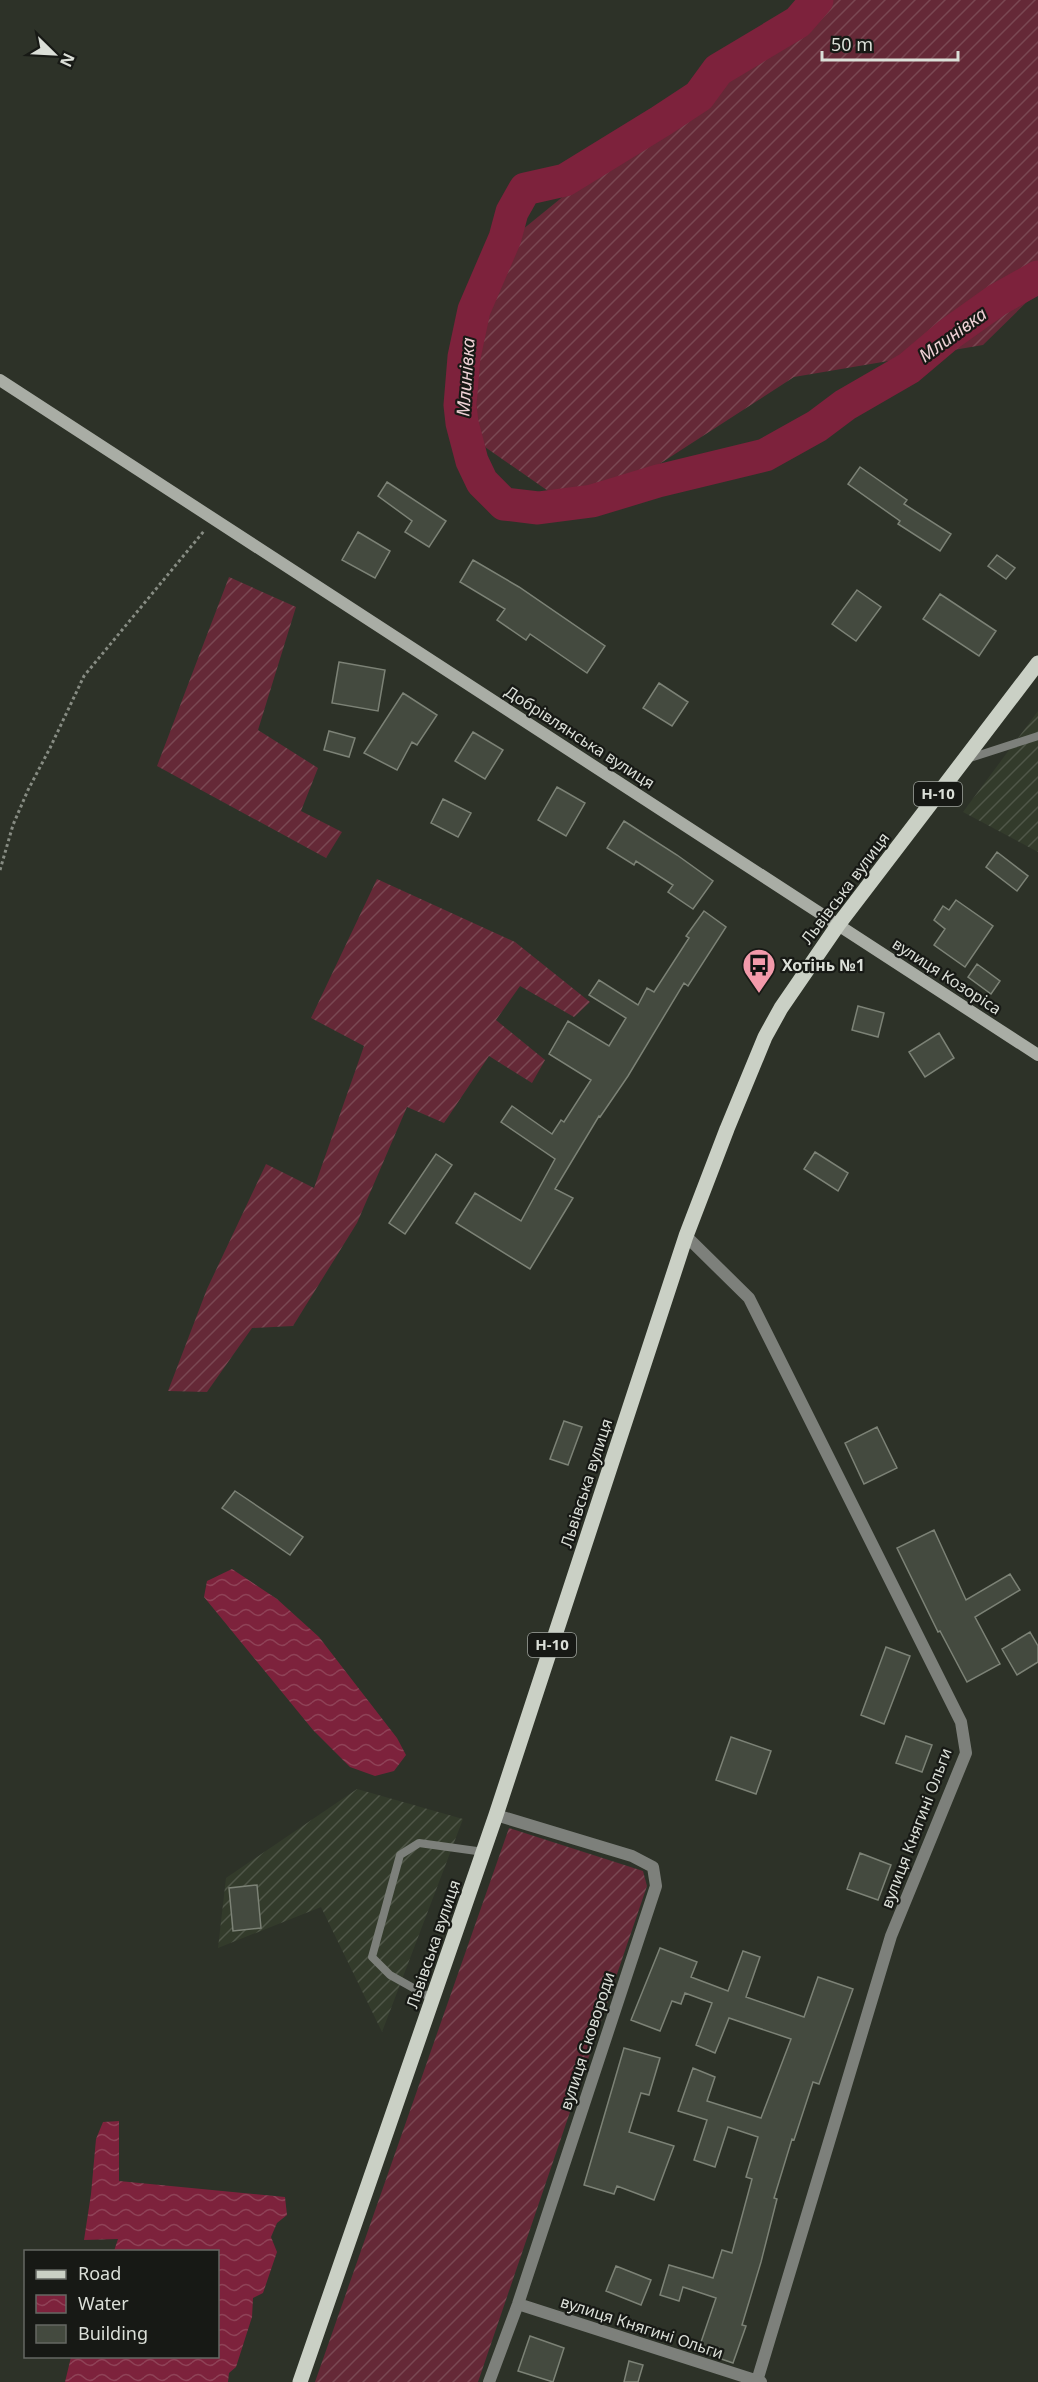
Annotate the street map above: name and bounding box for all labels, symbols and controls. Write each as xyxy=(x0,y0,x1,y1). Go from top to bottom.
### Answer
north arrow xyxy=(24,24,84,84)
scale bar xyxy=(822,24,958,62)
text: 50 m xyxy=(831,32,873,56)
text: N xyxy=(55,50,80,71)
water label: Млинівка xyxy=(914,301,991,367)
water label: Млинівка xyxy=(450,337,480,417)
street label: Добрівлянська вулиця xyxy=(501,680,659,794)
road number: Н-10 xyxy=(914,782,962,806)
street label: Львівська вулиця xyxy=(796,828,894,948)
street label: вулиця Козоріса xyxy=(888,933,1006,1019)
bus stop icon: Хотінь №1 xyxy=(741,947,777,994)
place label: Хотінь №1 xyxy=(782,954,865,976)
street label: Львівська вулиця xyxy=(555,1416,617,1550)
road number: Н-10 xyxy=(528,1633,576,1657)
street label: вулиця Княгині Ольги xyxy=(875,1745,957,1911)
street label: Львівська вулиця xyxy=(401,1877,465,2011)
street label: вулиця Сковороди xyxy=(554,1969,620,2113)
legend xyxy=(24,2250,219,2358)
text: Road xyxy=(78,2261,121,2285)
street label: вулиця Княгині Ольги xyxy=(558,2290,726,2364)
text: Water xyxy=(78,2291,129,2315)
text: Building xyxy=(78,2321,148,2345)

